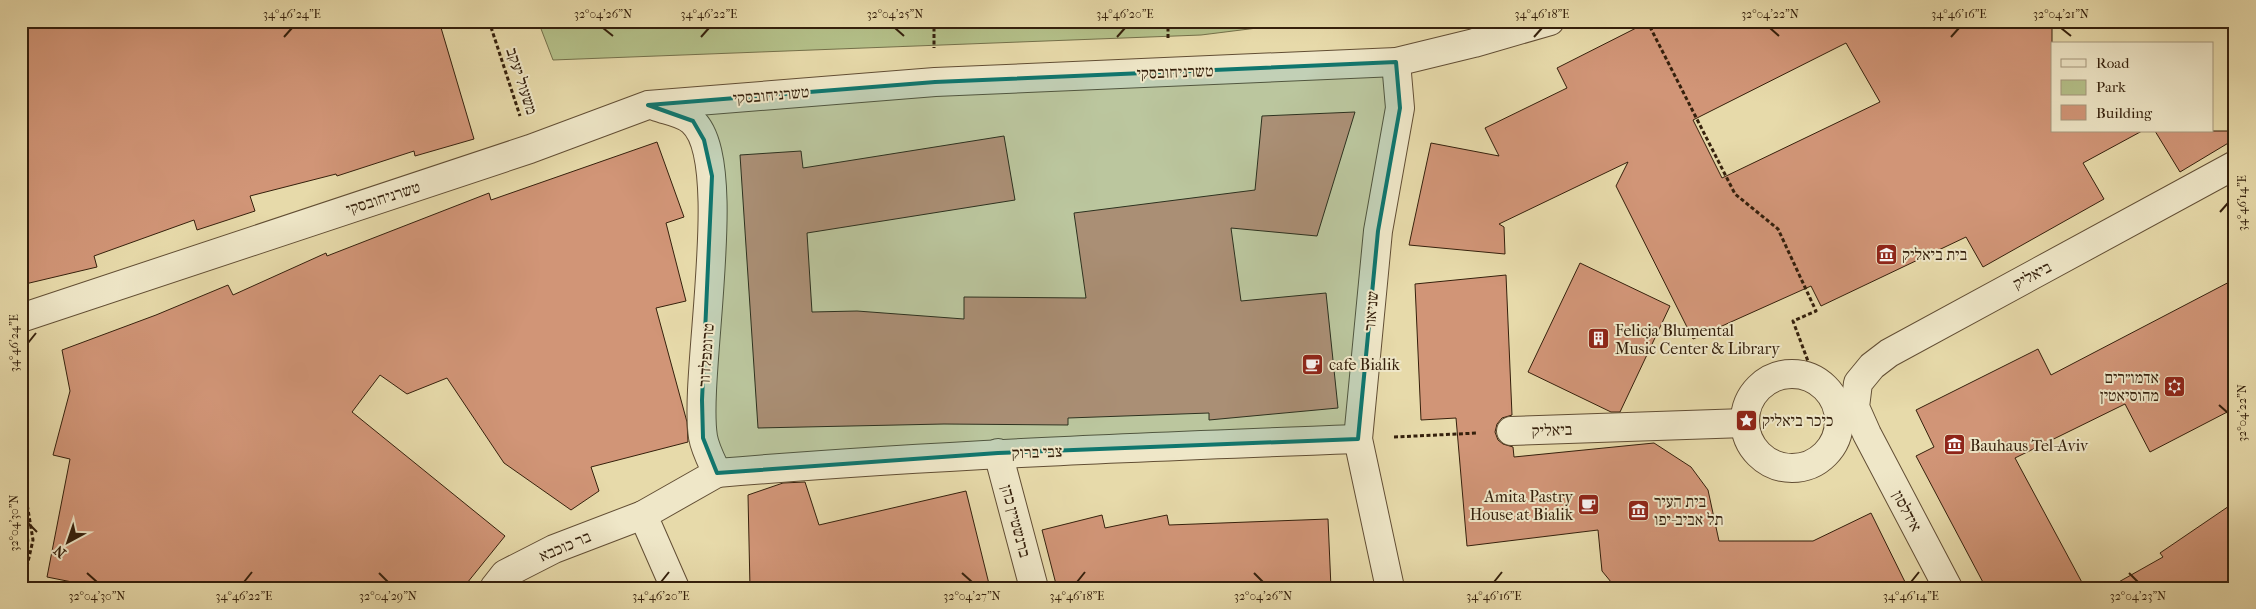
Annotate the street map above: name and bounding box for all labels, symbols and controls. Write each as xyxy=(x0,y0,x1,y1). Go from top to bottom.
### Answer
text: 34°46'24"E xyxy=(263,7,321,21)
text: 32°04'26"N xyxy=(574,7,632,21)
text: 34°46'22"E xyxy=(681,7,737,21)
text: 32°04'25"N xyxy=(867,7,923,21)
text: 34°46'20"E xyxy=(1096,7,1154,21)
text: 34°46'18"E xyxy=(1515,7,1569,21)
text: 32°04'22"N xyxy=(1741,7,1799,21)
text: 34°46'16"E xyxy=(1931,7,1987,21)
text: 32°04'21"N xyxy=(2033,7,2089,21)
legend xyxy=(2051,42,2214,132)
street label: משעול יעקב xyxy=(502,45,542,117)
text: Road xyxy=(2096,54,2130,72)
street label: טשרניחובסקי xyxy=(1136,61,1214,83)
text: Park xyxy=(2096,78,2126,96)
street label: טשרניחובסקי xyxy=(732,82,810,108)
text: Building xyxy=(2096,104,2153,122)
text: 34°46'14"E xyxy=(2235,175,2249,231)
street label: טשרניחובסקי xyxy=(343,177,423,219)
museum icon: בית ביאליק xyxy=(1874,242,1898,266)
place label: בית ביאליק xyxy=(1902,245,1967,264)
street label: ביאליק xyxy=(2010,257,2055,293)
street label: שניאור xyxy=(1360,290,1382,332)
text: 34°46'24"E xyxy=(7,314,21,372)
place label: Felicja Blumental Music Center & Library xyxy=(1615,321,1780,358)
street label: טרומפלדור xyxy=(694,322,718,388)
building icon: Felicja Blumental Music Center & Library xyxy=(1587,327,1611,351)
cafe icon: cafe Bialik xyxy=(1301,352,1325,376)
place label: cafe Bialik xyxy=(1329,355,1401,374)
place label: אדמו״רים מהוסיאטין xyxy=(2100,368,2159,405)
synagogue icon: אדמו״רים מהוסיאטין xyxy=(2163,374,2187,398)
text: 32°04'22"N xyxy=(2235,384,2249,442)
place icon: כיכר ביאליק xyxy=(1734,408,1758,432)
place label: כיכר ביאליק xyxy=(1762,411,1833,430)
street label: ביאליק xyxy=(1531,420,1573,440)
museum icon: Bauhaus Tel-Aviv xyxy=(1942,433,1966,457)
place label: Bauhaus Tel-Aviv xyxy=(1970,436,2089,455)
street label: צבי ברוק xyxy=(1011,442,1063,462)
street label: ברנשטיין כהן xyxy=(997,483,1035,560)
place label: Amita Pastry House at Bialik xyxy=(1470,487,1574,524)
street label: אידלסון xyxy=(1888,487,1926,535)
place label: בית העיר תל אביב-יפו xyxy=(1654,492,1724,529)
cafe icon: Amita Pastry House at Bialik xyxy=(1577,493,1601,517)
text: 32°04'30"N xyxy=(7,495,21,551)
museum icon: בית העיר תל אביב-יפו xyxy=(1626,498,1650,522)
north arrow xyxy=(42,516,92,566)
street label: בר כוכבא xyxy=(536,527,594,565)
text: N xyxy=(50,541,69,562)
text: 32°04'30"N xyxy=(69,589,125,603)
text: 34°46'22"E xyxy=(216,589,272,603)
text: 32°04'29"N xyxy=(359,589,417,603)
text: 34°46'20"E xyxy=(632,589,690,603)
text: 32°04'27"N xyxy=(943,589,1001,603)
text: 34°46'18"E xyxy=(1050,589,1104,603)
text: 32°04'26"N xyxy=(1234,589,1292,603)
text: 34°46'16"E xyxy=(1466,589,1522,603)
text: 34°46'14"E xyxy=(1883,589,1939,603)
text: 32°04'23"N xyxy=(2110,589,2166,603)

